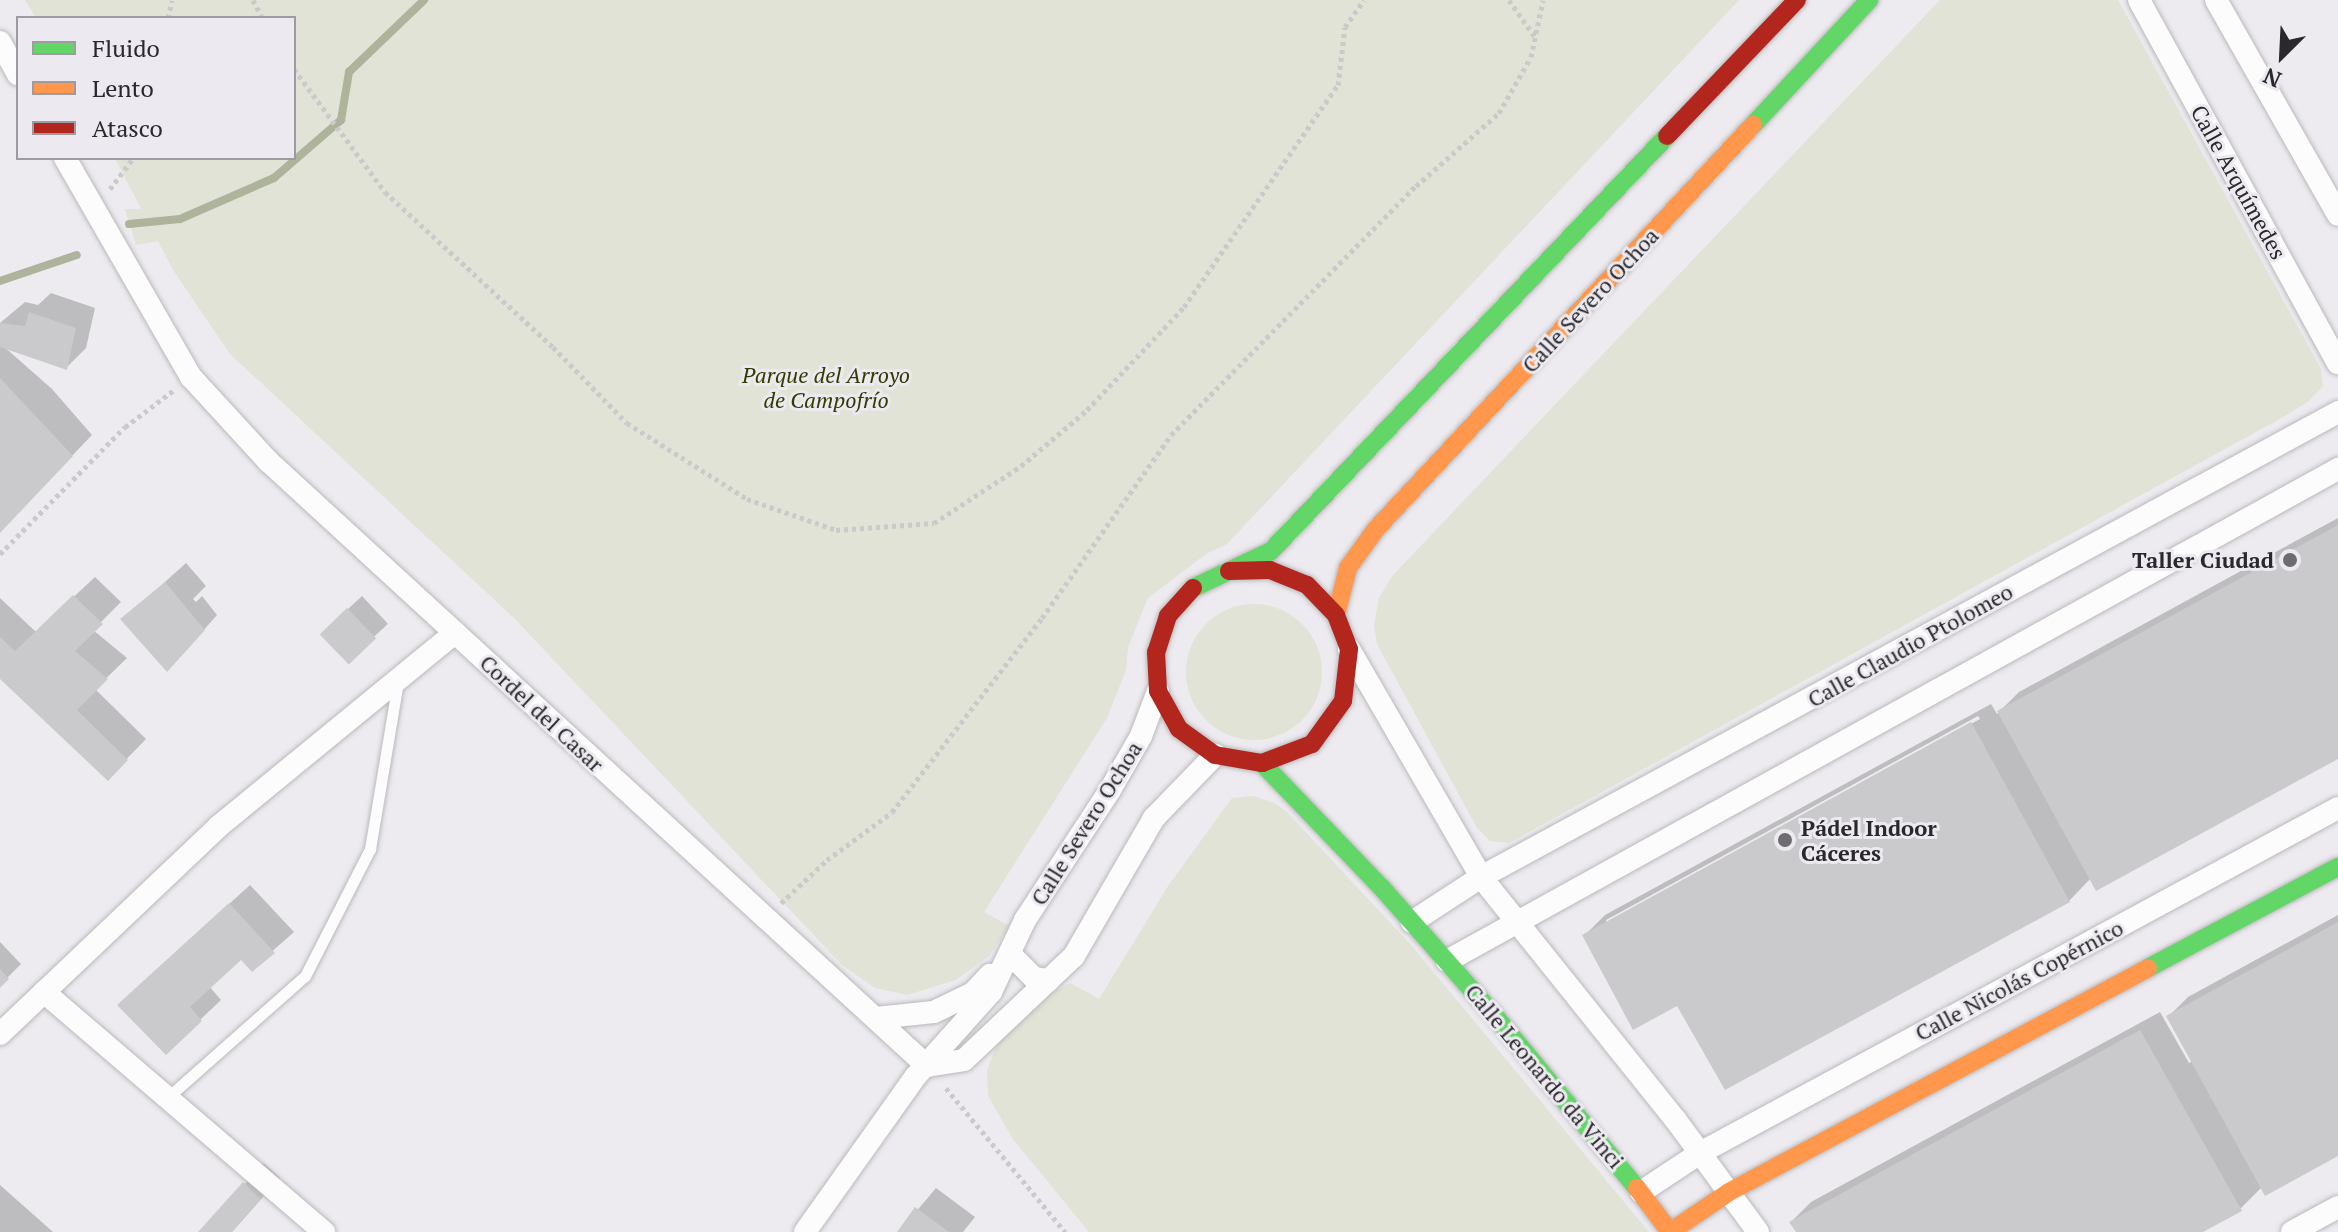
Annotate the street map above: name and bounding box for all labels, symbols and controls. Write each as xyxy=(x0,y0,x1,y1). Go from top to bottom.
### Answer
legend xyxy=(16,16,296,160)
north arrow xyxy=(2242,16,2322,96)
text: Fluido xyxy=(92,32,160,64)
text: N xyxy=(2259,62,2286,95)
text: Lento xyxy=(92,72,154,104)
street label: Calle Arquímedes xyxy=(2186,100,2292,264)
text: Atasco xyxy=(92,112,163,144)
street label: Calle Severo Ochoa xyxy=(1516,222,1664,378)
park label: Parque del Arroyo de Campofrío xyxy=(742,361,910,412)
place label: Taller Ciudad xyxy=(2132,547,2274,573)
marker: Taller Ciudad xyxy=(2281,551,2299,569)
street label: Calle Claudio Ptolomeo xyxy=(1803,578,2017,712)
street label: Cordel del Casar xyxy=(475,649,609,777)
street label: Calle Severo Ochoa xyxy=(1025,736,1147,910)
place label: Pádel Indoor Cáceres xyxy=(1801,814,1937,866)
marker: Pádel Indoor Cáceres xyxy=(1776,831,1794,849)
street label: Calle Nicolás Copérnico xyxy=(1910,914,2128,1046)
street label: Calle Leonardo da Vinci xyxy=(1460,978,1630,1174)

